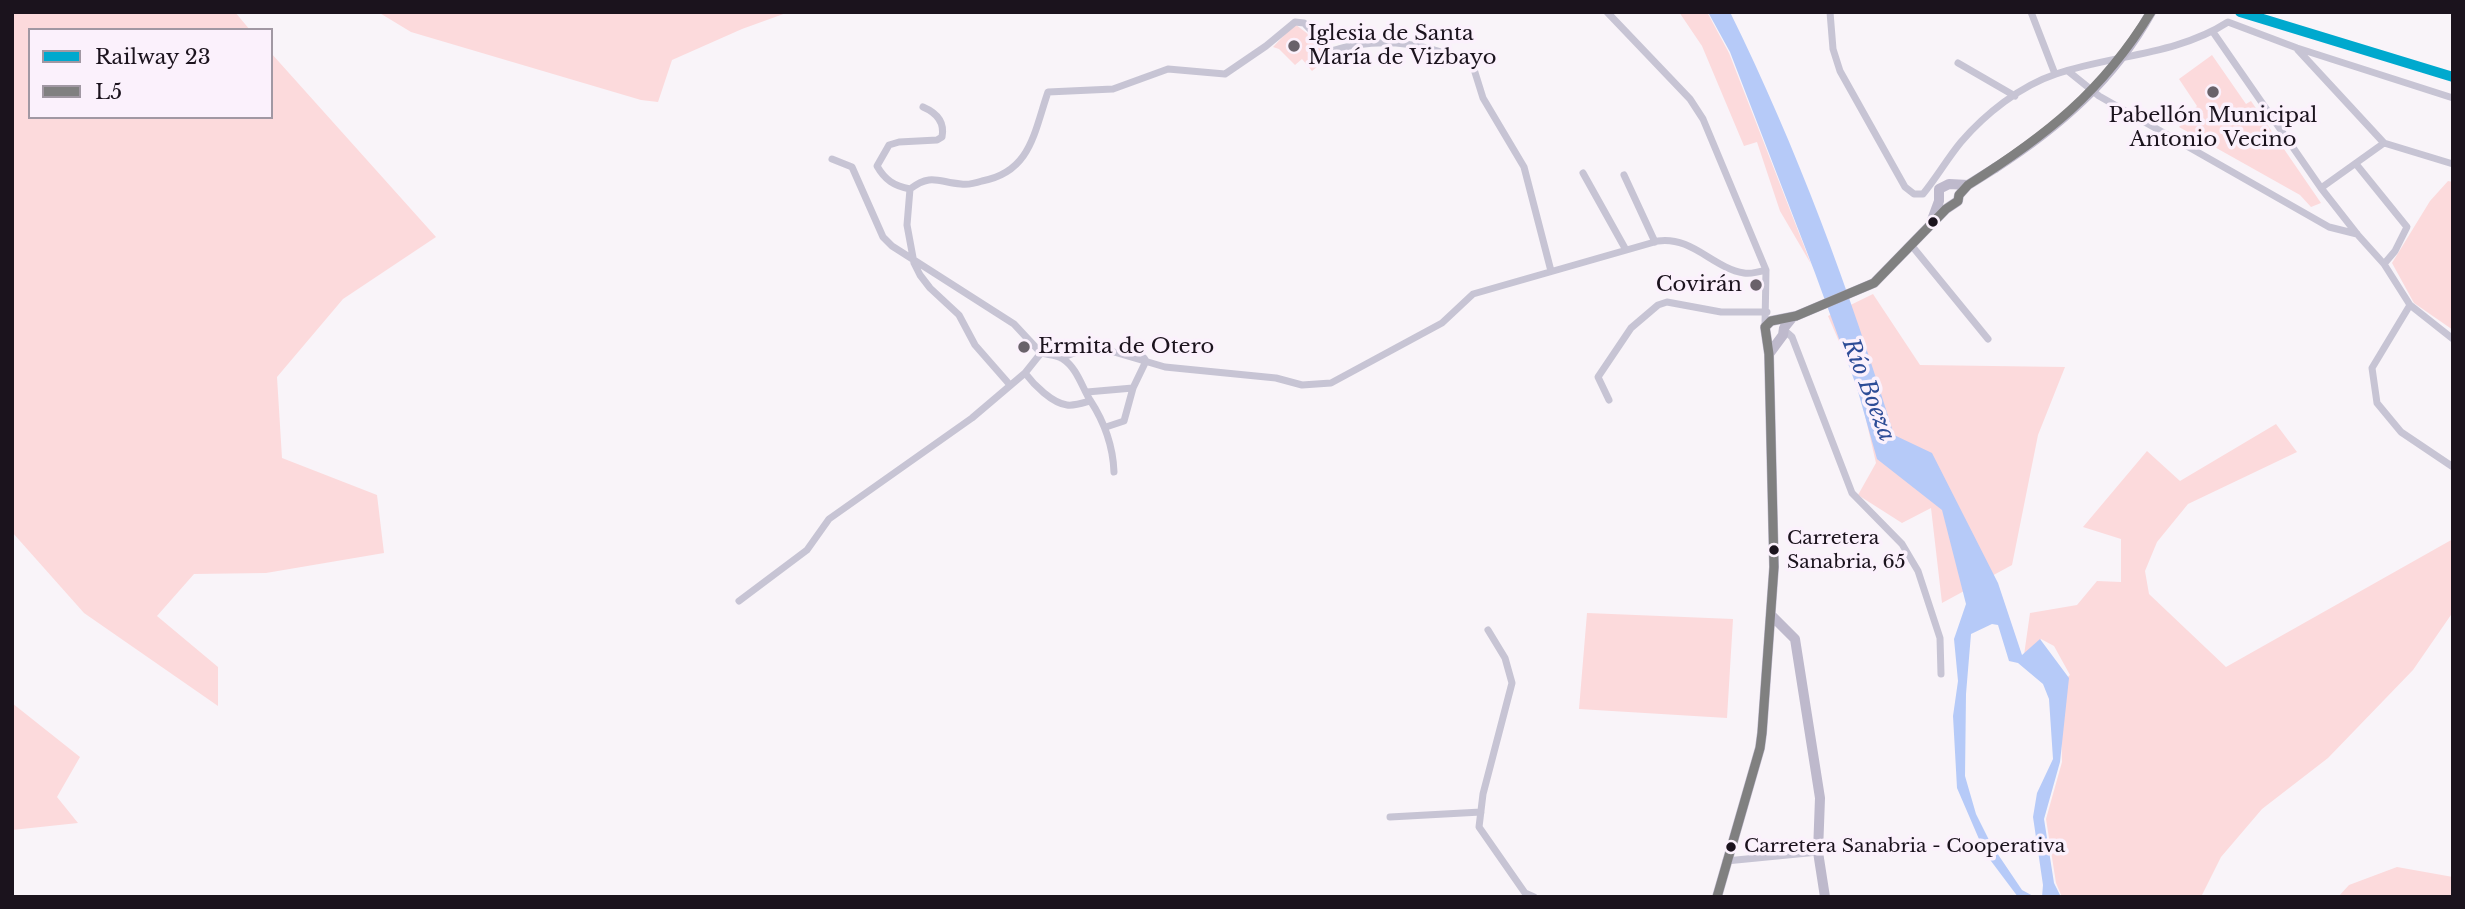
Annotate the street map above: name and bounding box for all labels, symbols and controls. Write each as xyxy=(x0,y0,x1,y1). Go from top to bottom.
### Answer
place label: Iglesia de Santa María de Vizbayo xyxy=(1308,21,1496,71)
legend xyxy=(28,28,273,119)
marker: Iglesia de Santa María de Vizbayo xyxy=(1286,38,1302,54)
text: Railway 23 xyxy=(95,44,211,70)
text: L5 xyxy=(95,79,122,105)
marker: Pabellón Municipal Antonio Vecino xyxy=(2205,84,2221,100)
place label: Pabellón Municipal Antonio Vecino xyxy=(2109,103,2317,153)
unlabelled marker xyxy=(1926,215,1940,229)
place label: Covirán xyxy=(1656,272,1742,298)
marker: Covirán xyxy=(1748,277,1764,293)
place label: Ermita de Otero xyxy=(1038,334,1214,360)
water label: Río Boeza xyxy=(1836,335,1900,445)
marker: Ermita de Otero xyxy=(1016,339,1032,355)
place label: Carretera Sanabria, 65 xyxy=(1787,528,1906,572)
marker: Carretera Sanabria, 65 xyxy=(1767,543,1781,557)
place label: Carretera Sanabria - Cooperativa xyxy=(1744,836,2065,858)
marker: Carretera Sanabria - Cooperativa xyxy=(1724,840,1738,854)

